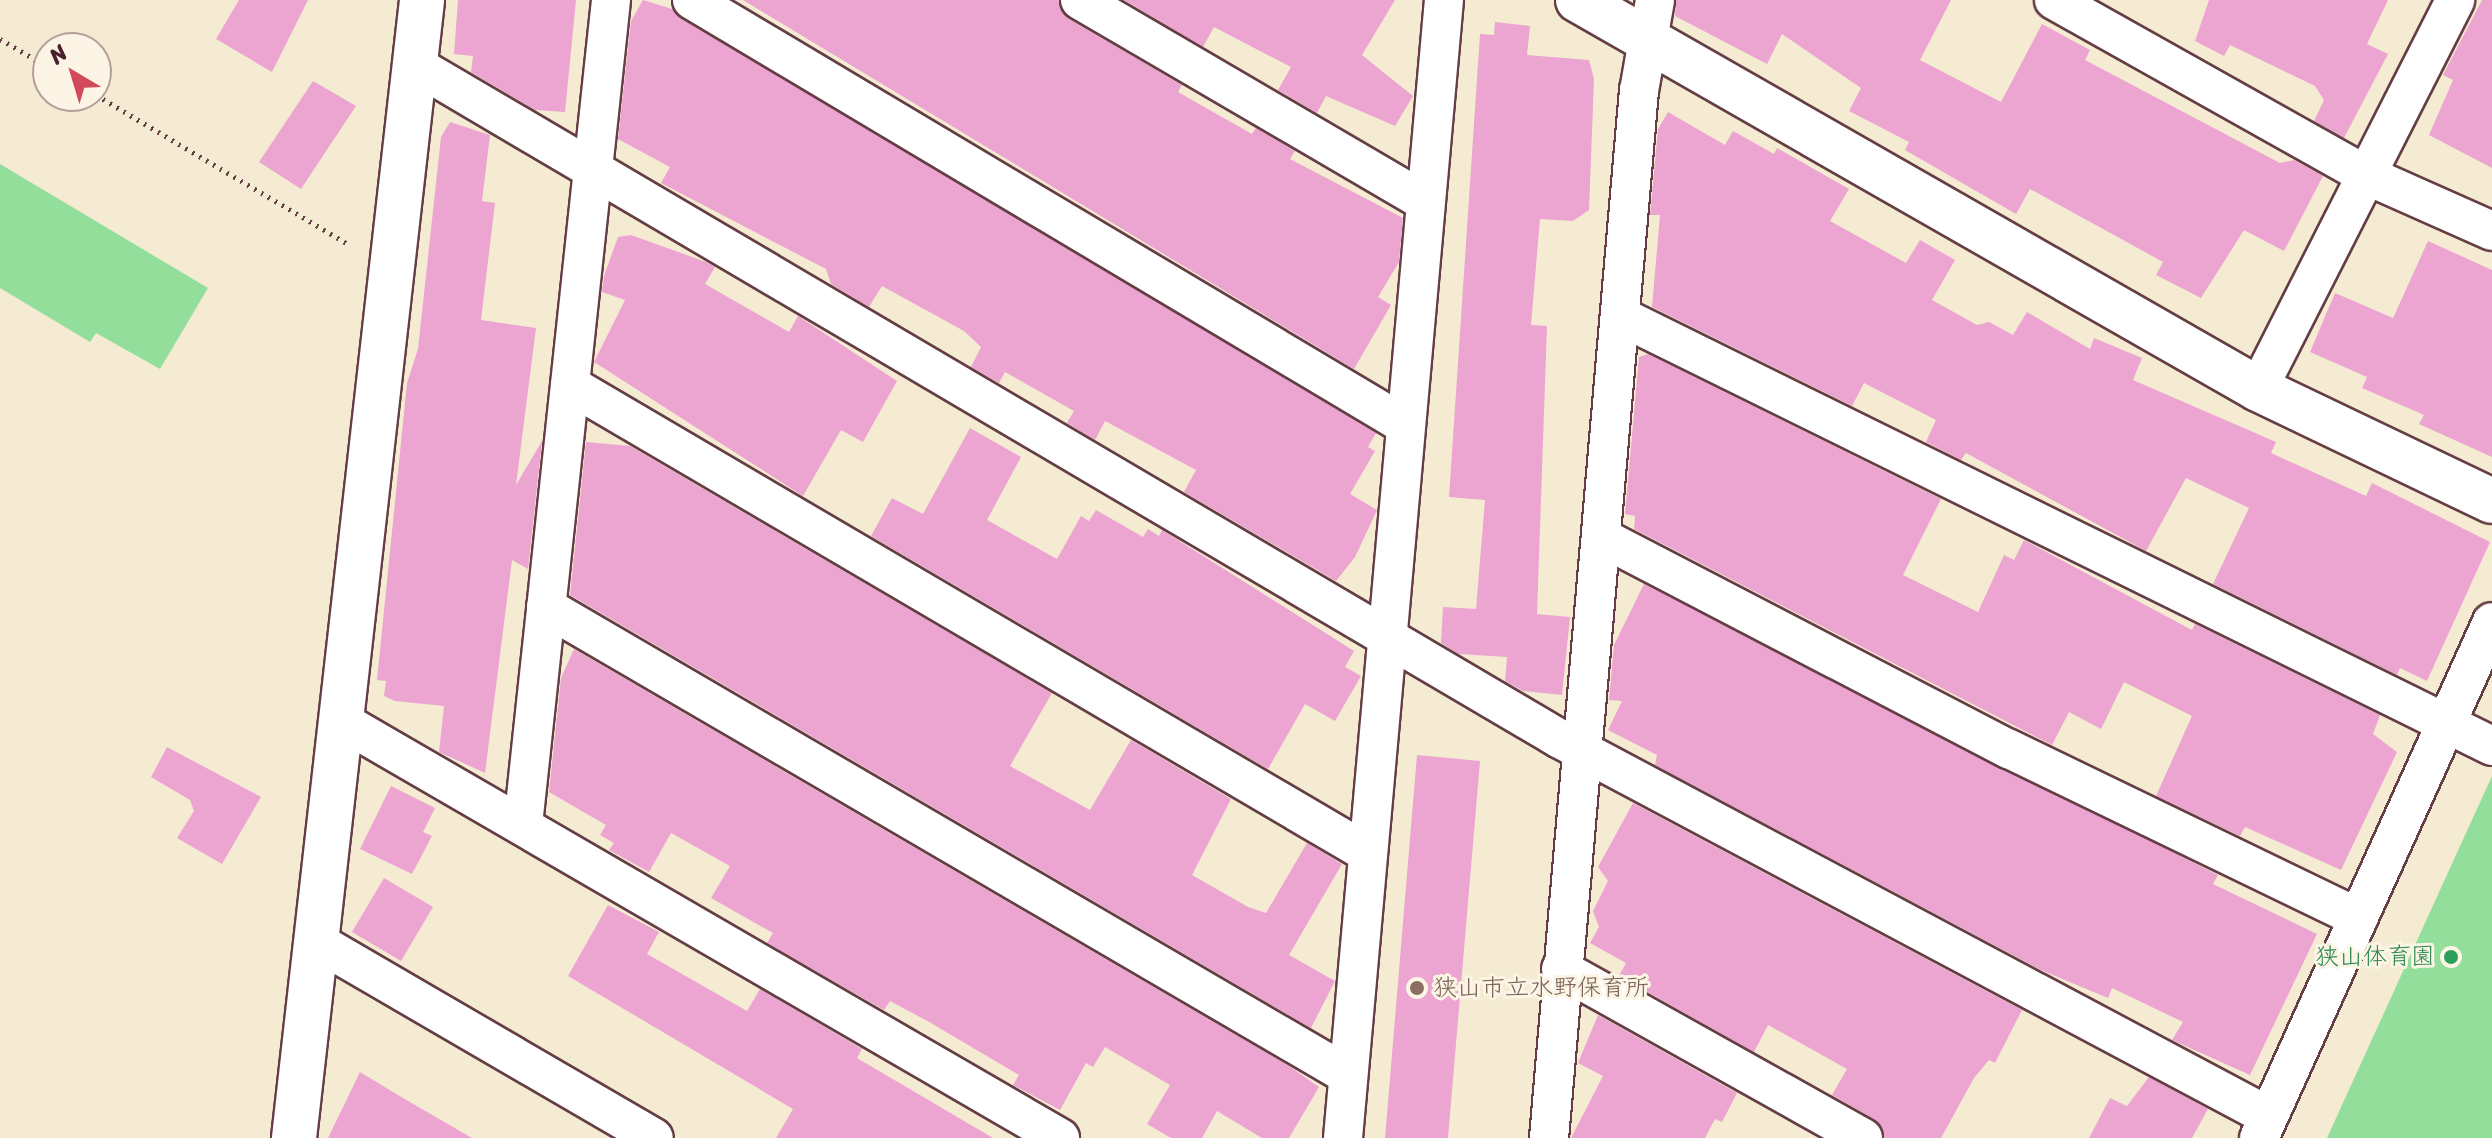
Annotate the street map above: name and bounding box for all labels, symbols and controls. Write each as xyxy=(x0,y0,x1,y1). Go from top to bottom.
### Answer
north arrow xyxy=(32,32,112,112)
text: N xyxy=(40,34,76,74)
place label: 狭山体育園 xyxy=(2315,943,2435,971)
marker: 狭山体育園 xyxy=(2442,948,2460,966)
place label: 狭山市立水野保育所 xyxy=(1433,974,1649,1002)
marker: 狭山市立水野保育所 xyxy=(1408,979,1426,997)

